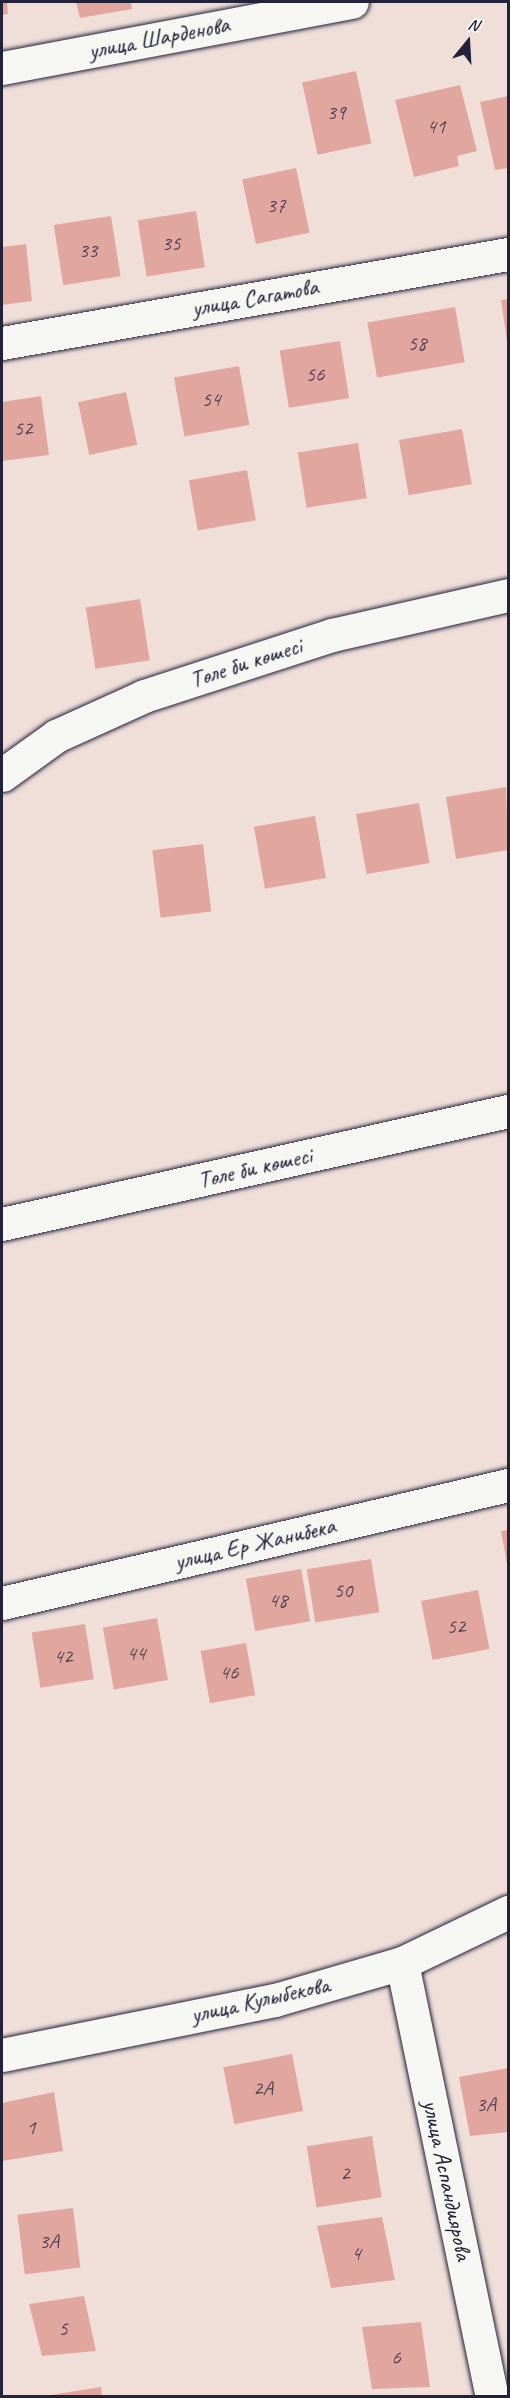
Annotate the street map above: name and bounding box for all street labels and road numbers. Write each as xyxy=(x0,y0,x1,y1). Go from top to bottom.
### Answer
street label: улица Шарденова xyxy=(86,10,232,66)
street label: улица Сагатова xyxy=(188,272,322,324)
street label: Төле би көшесі xyxy=(187,631,305,695)
street label: Төле би көшесі xyxy=(196,1141,314,1195)
street label: улица Ер Жанибека xyxy=(172,1511,338,1577)
street label: улица Кулыбекова xyxy=(188,1970,332,2030)
street label: улица Аспандиярова xyxy=(416,2096,478,2264)

